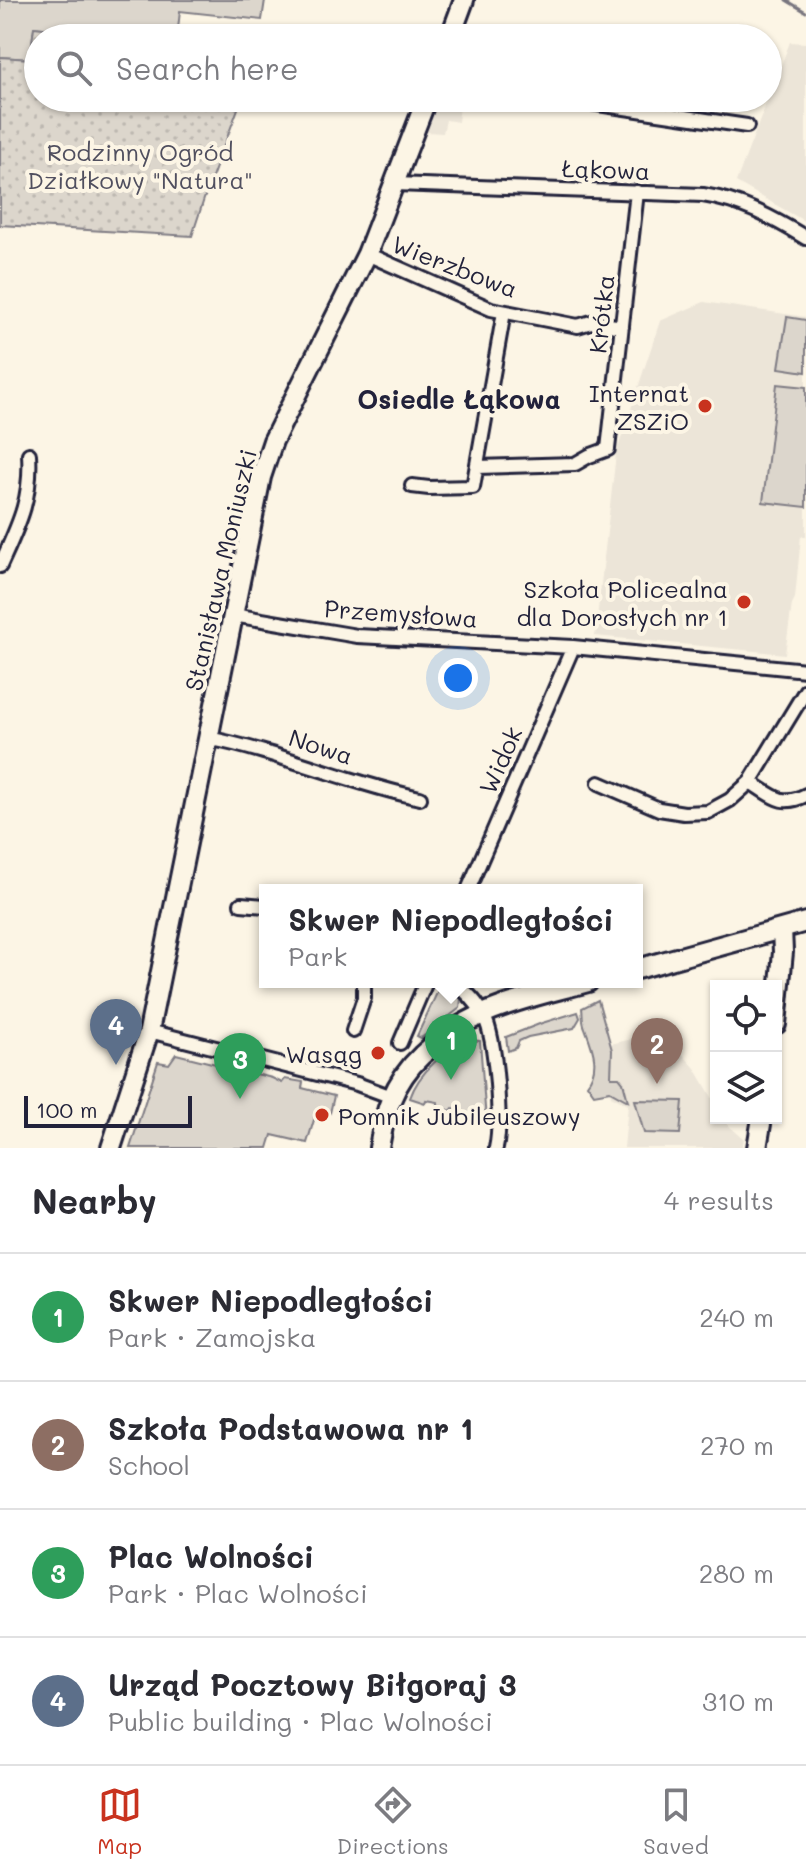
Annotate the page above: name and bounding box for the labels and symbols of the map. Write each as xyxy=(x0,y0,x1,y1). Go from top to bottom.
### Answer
park label: Rodzinny Ogród Działkowy "Natura" xyxy=(27,136,253,195)
street label: Łąkowa xyxy=(561,152,651,186)
street label: Wierzbowa xyxy=(388,228,522,304)
street label: Krótka xyxy=(581,273,621,355)
place label: Internat ZSZiO xyxy=(589,377,689,436)
district label: Osiedle Łąkowa xyxy=(357,382,561,416)
marker: Internat ZSZiO xyxy=(696,397,714,415)
street label: Stanisława Moniuszki xyxy=(177,446,263,694)
place label: Szkoła Policealna dla Dorosłych nr 1 xyxy=(516,573,728,632)
street label: Przemysłowa xyxy=(323,592,479,634)
marker: Szkoła Policealna dla Dorosłych nr 1 xyxy=(735,593,753,611)
your location xyxy=(438,658,478,698)
street label: Nowa xyxy=(285,721,357,771)
street label: Widok xyxy=(471,721,529,799)
pin: 4 xyxy=(90,999,142,1065)
pin: 1 xyxy=(425,1014,477,1080)
pin: 2 xyxy=(631,1018,683,1084)
pin: 3 xyxy=(214,1033,266,1099)
place label: Wasąg xyxy=(285,1038,362,1069)
marker: Wasąg xyxy=(369,1044,387,1062)
scale bar xyxy=(24,1092,192,1128)
place label: Pomnik Jubileuszowy xyxy=(338,1100,580,1131)
marker: Pomnik Jubileuszowy xyxy=(313,1106,331,1124)

